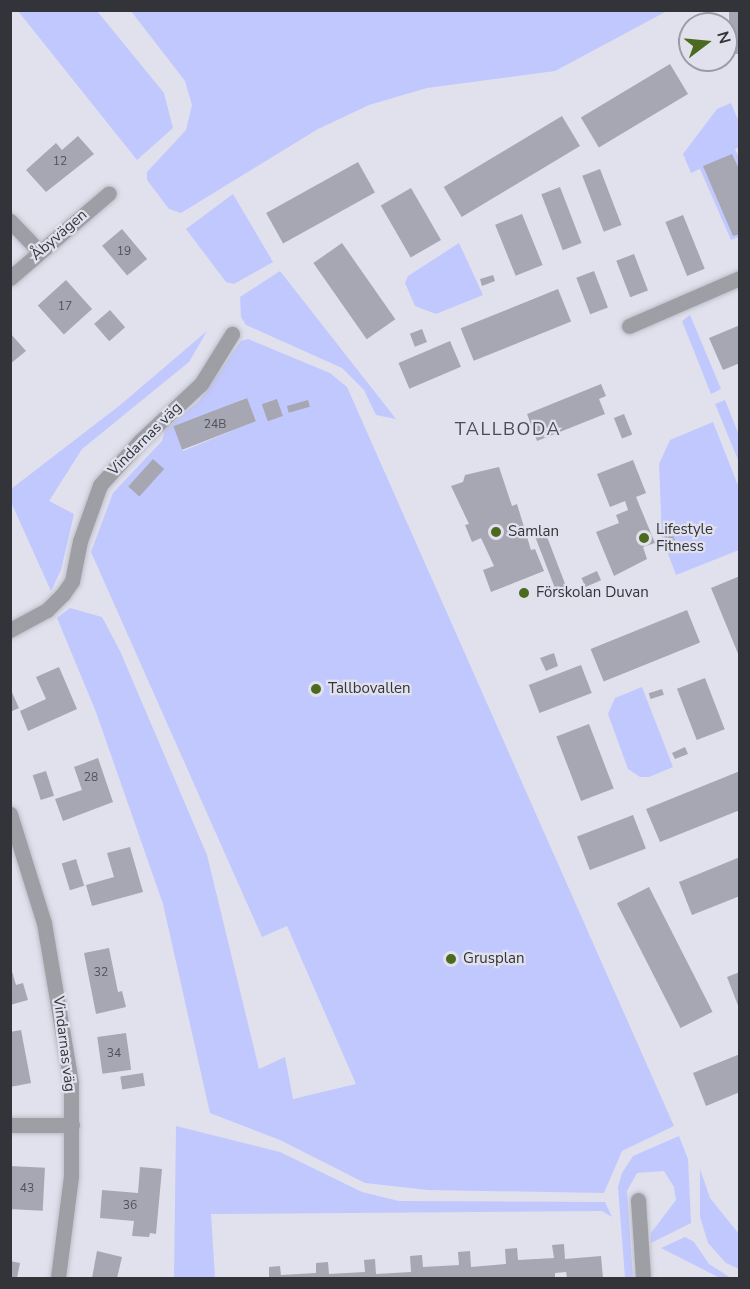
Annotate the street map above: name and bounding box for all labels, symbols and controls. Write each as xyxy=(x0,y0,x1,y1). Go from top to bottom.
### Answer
north arrow xyxy=(678,12,738,72)
text: N xyxy=(711,29,736,46)
house number: 12 xyxy=(53,155,67,169)
street label: Åbyvägen xyxy=(27,206,91,264)
house number: 19 xyxy=(117,245,131,259)
house number: 17 xyxy=(58,300,72,314)
street label: Vindarnas väg xyxy=(105,399,185,479)
house number: 24B xyxy=(204,418,226,432)
district label: TALLBODA xyxy=(455,418,561,440)
place label: Lifestyle Fitness xyxy=(656,520,713,555)
place label: Samlan xyxy=(508,523,559,541)
marker: Samlan xyxy=(489,525,503,539)
marker: Lifestyle Fitness xyxy=(637,531,651,545)
place label: Förskolan Duvan xyxy=(536,584,649,602)
marker: Förskolan Duvan xyxy=(517,586,531,600)
place label: Tallbovallen xyxy=(328,680,411,698)
marker: Tallbovallen xyxy=(309,682,323,696)
house number: 28 xyxy=(84,771,98,785)
place label: Grusplan xyxy=(463,950,525,968)
marker: Grusplan xyxy=(444,952,458,966)
house number: 32 xyxy=(94,966,108,980)
street label: Vindarnas väg xyxy=(49,995,79,1093)
house number: 34 xyxy=(107,1047,121,1061)
house number: 43 xyxy=(20,1182,34,1196)
house number: 36 xyxy=(123,1199,137,1213)

